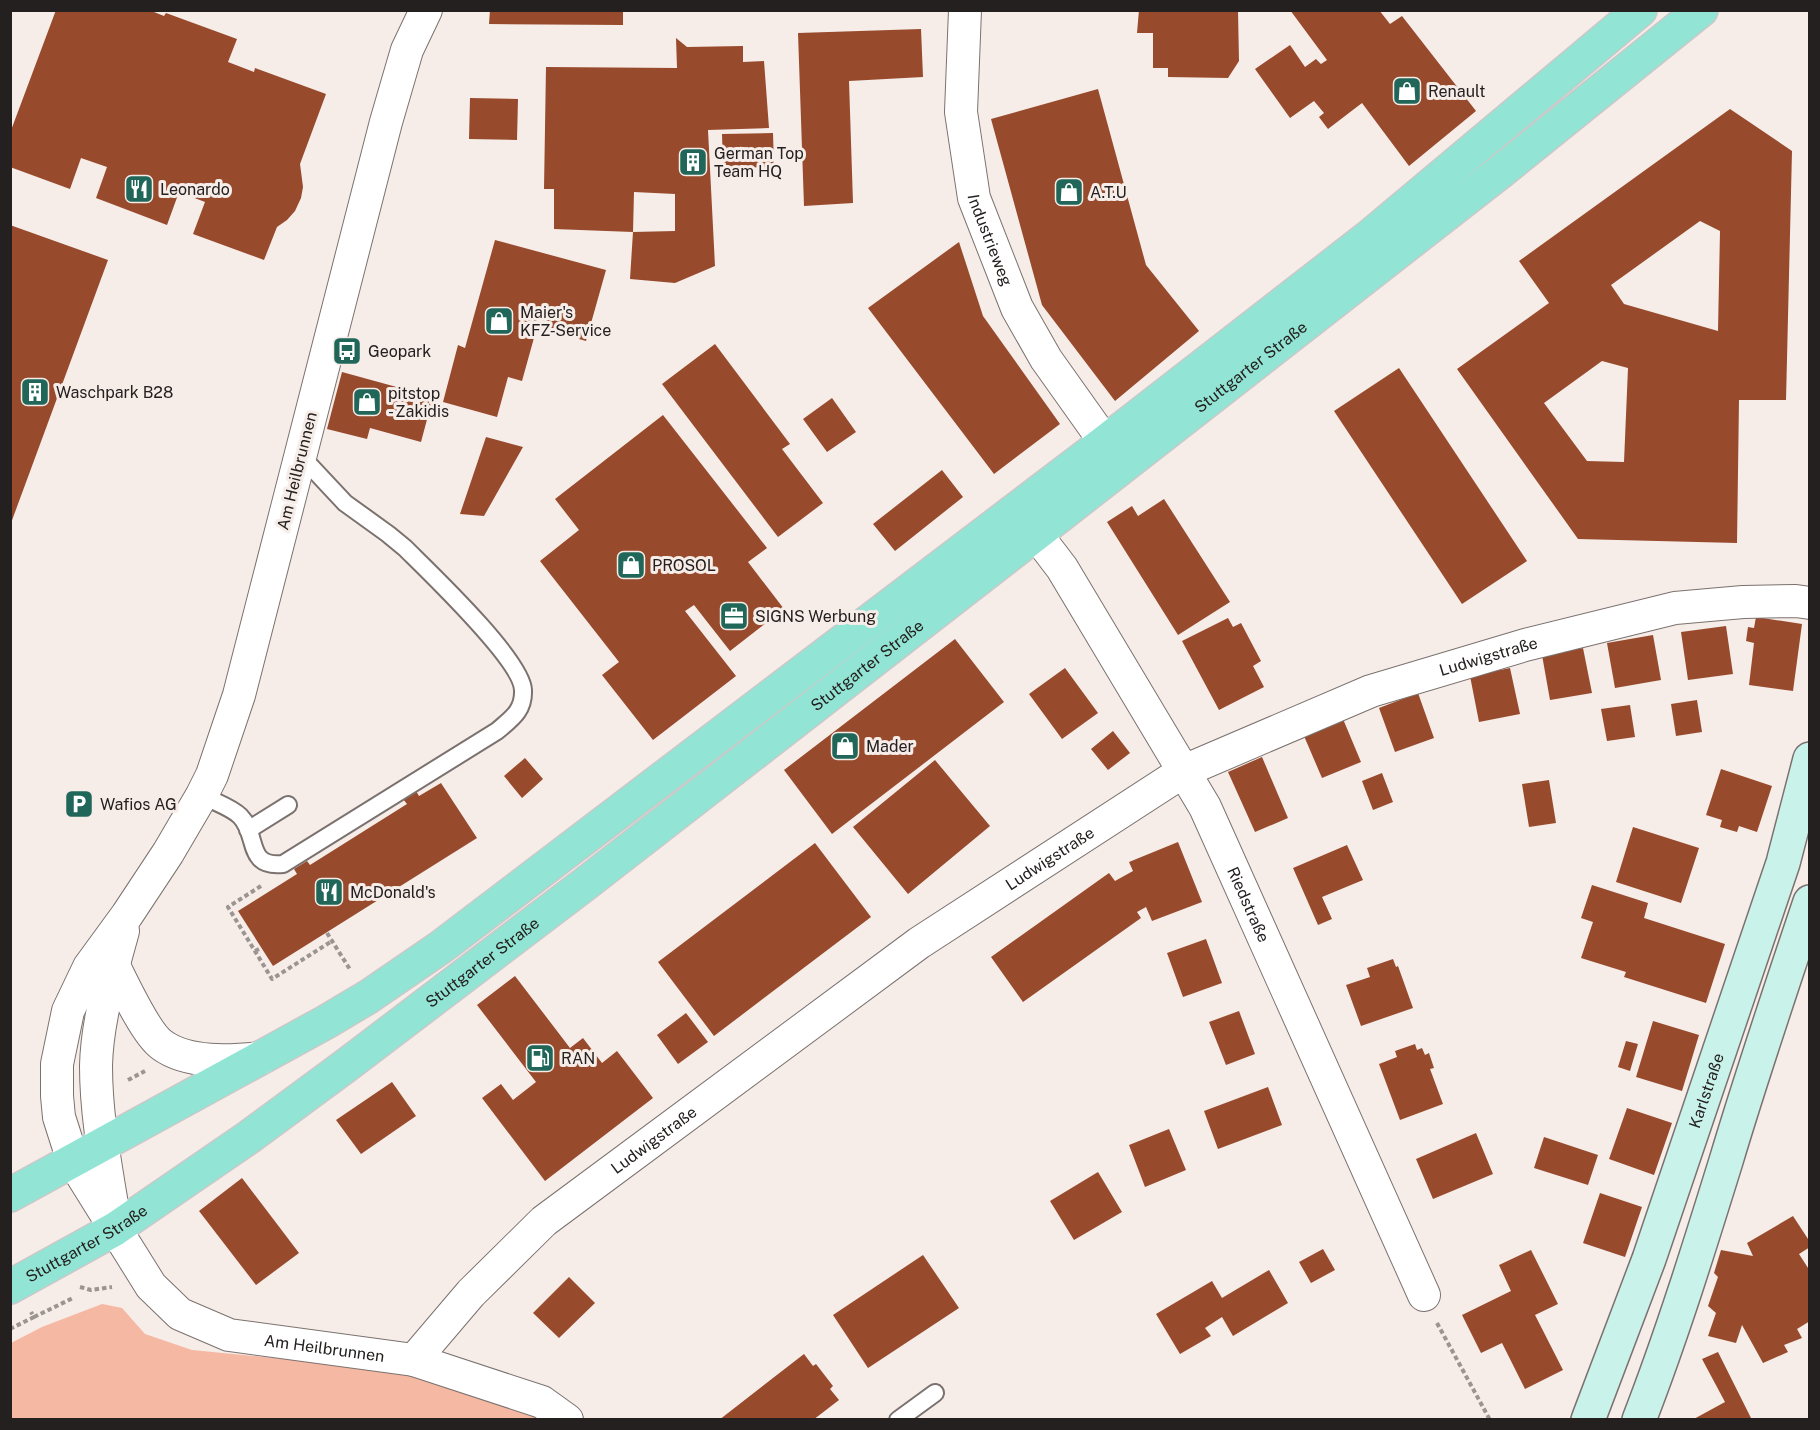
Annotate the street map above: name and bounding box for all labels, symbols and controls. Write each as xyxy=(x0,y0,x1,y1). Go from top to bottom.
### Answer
shop icon: Renault xyxy=(1391,75,1423,107)
place label: Renault xyxy=(1428,82,1486,101)
place label: German Top Team HQ xyxy=(714,144,804,181)
building icon: German Top Team HQ xyxy=(677,146,709,178)
restaurant icon: Leonardo xyxy=(123,173,155,205)
shop icon: A.T.U xyxy=(1053,176,1085,208)
place label: Leonardo xyxy=(160,180,230,199)
place label: A.T.U xyxy=(1090,183,1127,202)
street label: Industrieweg xyxy=(964,193,1017,289)
place label: Maier's KFZ-Service xyxy=(520,303,611,340)
shop icon: Maier's KFZ-Service xyxy=(483,305,515,337)
street label: Stuttgarter Straße xyxy=(1190,317,1311,416)
bus stop icon: Geopark xyxy=(331,335,363,367)
place label: Geopark xyxy=(368,342,431,361)
building icon: Waschpark B28 xyxy=(19,376,51,408)
place label: Waschpark B28 xyxy=(56,383,173,402)
place label: pitstop - Zakidis xyxy=(388,384,449,421)
shop icon: pitstop - Zakidis xyxy=(351,386,383,418)
street label: Am Heilbrunnen xyxy=(273,410,321,532)
shop icon: PROSOL xyxy=(615,549,647,581)
place label: PROSOL xyxy=(652,556,716,575)
office icon: SIGNS Werbung xyxy=(718,600,750,632)
place label: SIGNS Werbung xyxy=(755,607,876,626)
street label: Stuttgarter Straße xyxy=(807,616,927,715)
street label: Ludwigstraße xyxy=(1437,633,1539,680)
shop icon: Mader xyxy=(829,730,861,762)
place label: Mader xyxy=(866,737,914,756)
parking icon: Wafios AG xyxy=(63,788,95,820)
place label: Wafios AG xyxy=(100,795,177,814)
street label: Ludwigstraße xyxy=(1002,823,1097,894)
street label: Riedstraße xyxy=(1223,864,1274,945)
restaurant icon: McDonald's xyxy=(313,876,345,908)
place label: McDonald's xyxy=(350,883,436,902)
street label: Stuttgarter Straße xyxy=(422,913,543,1011)
fuel station icon: RAN xyxy=(524,1042,556,1074)
place label: RAN xyxy=(561,1049,595,1068)
street label: Karlstraße xyxy=(1684,1051,1728,1131)
street label: Ludwigstraße xyxy=(607,1102,700,1178)
street label: Stuttgarter Straße xyxy=(22,1200,151,1286)
street label: Am Heilbrunnen xyxy=(263,1330,386,1365)

